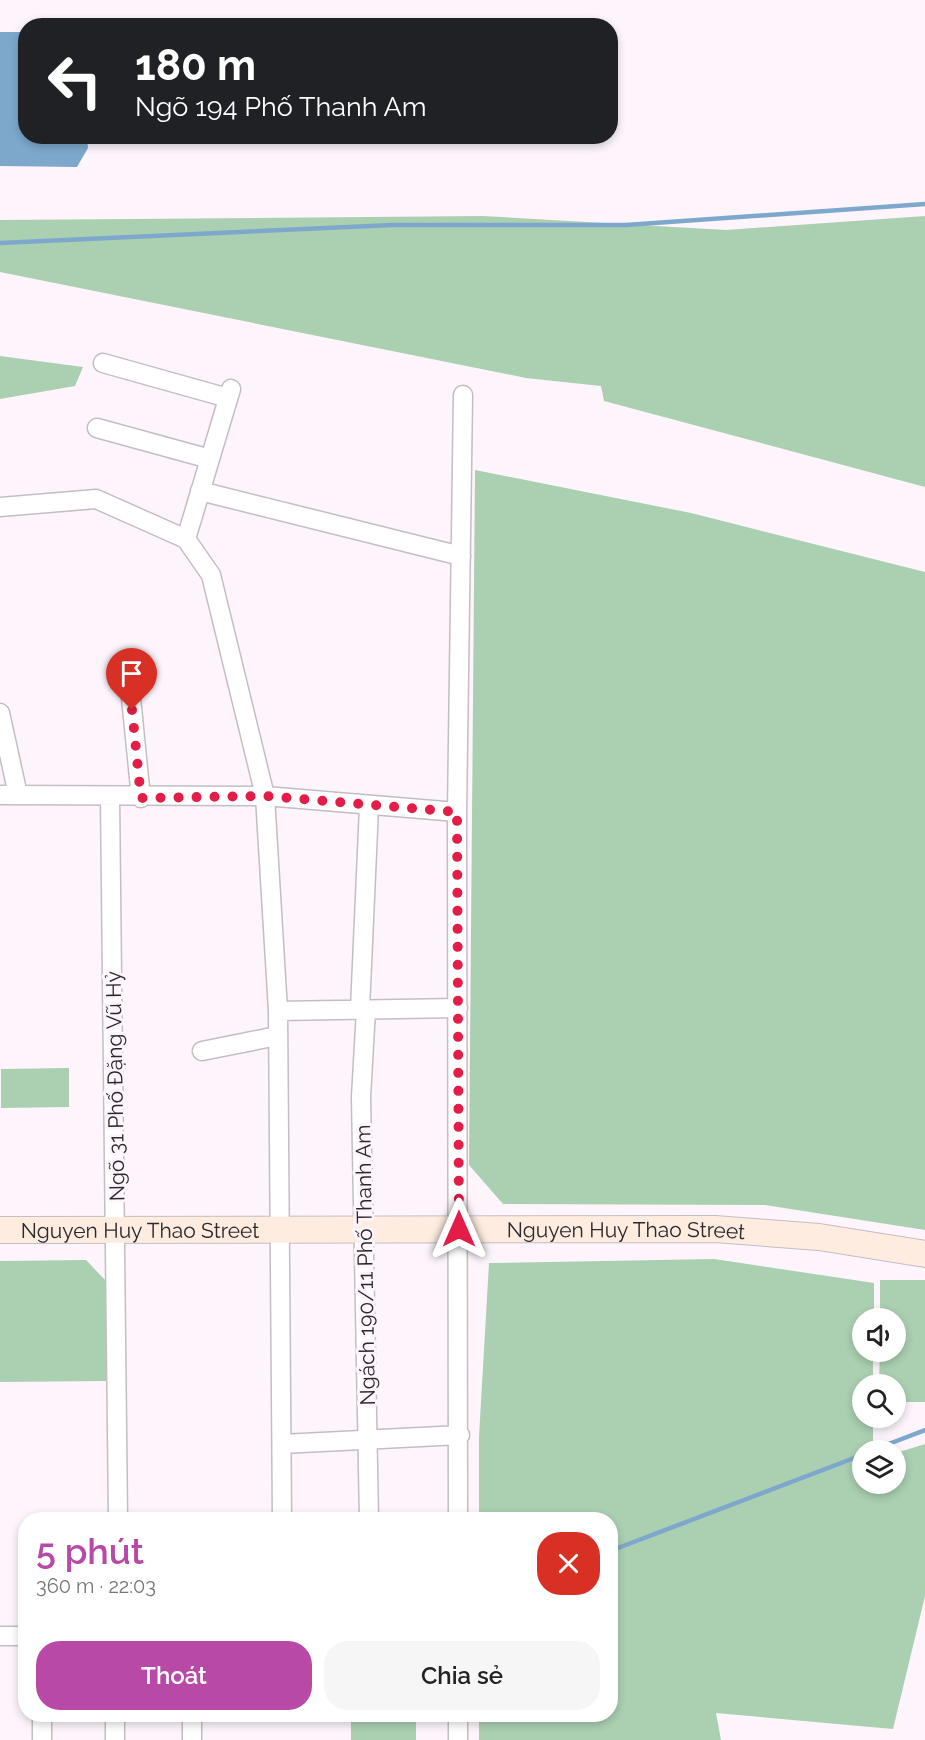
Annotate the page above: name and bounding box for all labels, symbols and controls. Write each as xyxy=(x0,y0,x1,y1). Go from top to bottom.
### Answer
text: 180 m xyxy=(135,41,256,90)
icon: left xyxy=(36,42,114,120)
text: Ngõ 194 Phố Thanh Am xyxy=(135,91,427,122)
pin xyxy=(106,648,157,710)
icon: arrive xyxy=(115,657,148,690)
street label: Ngõ 31 Phố Đặng Vũ Hỷ xyxy=(100,971,130,1201)
street label: Ngách 190/11 Phố Thanh Am xyxy=(350,1124,380,1406)
position arrow xyxy=(427,1197,491,1261)
street label: Nguyen Huy Thao Street xyxy=(507,1216,746,1244)
street label: Nguyen Huy Thao Street xyxy=(21,1217,259,1242)
map controls xyxy=(852,1308,906,1494)
button: sound xyxy=(852,1308,906,1362)
button: search xyxy=(852,1374,906,1428)
button: layers xyxy=(852,1440,906,1494)
text: 5 phút xyxy=(36,1530,144,1572)
button: close xyxy=(537,1532,600,1595)
text: 360 m · 22:03 xyxy=(36,1574,156,1598)
button: Thoát xyxy=(36,1641,312,1710)
button: Chia sẻ xyxy=(324,1641,600,1710)

